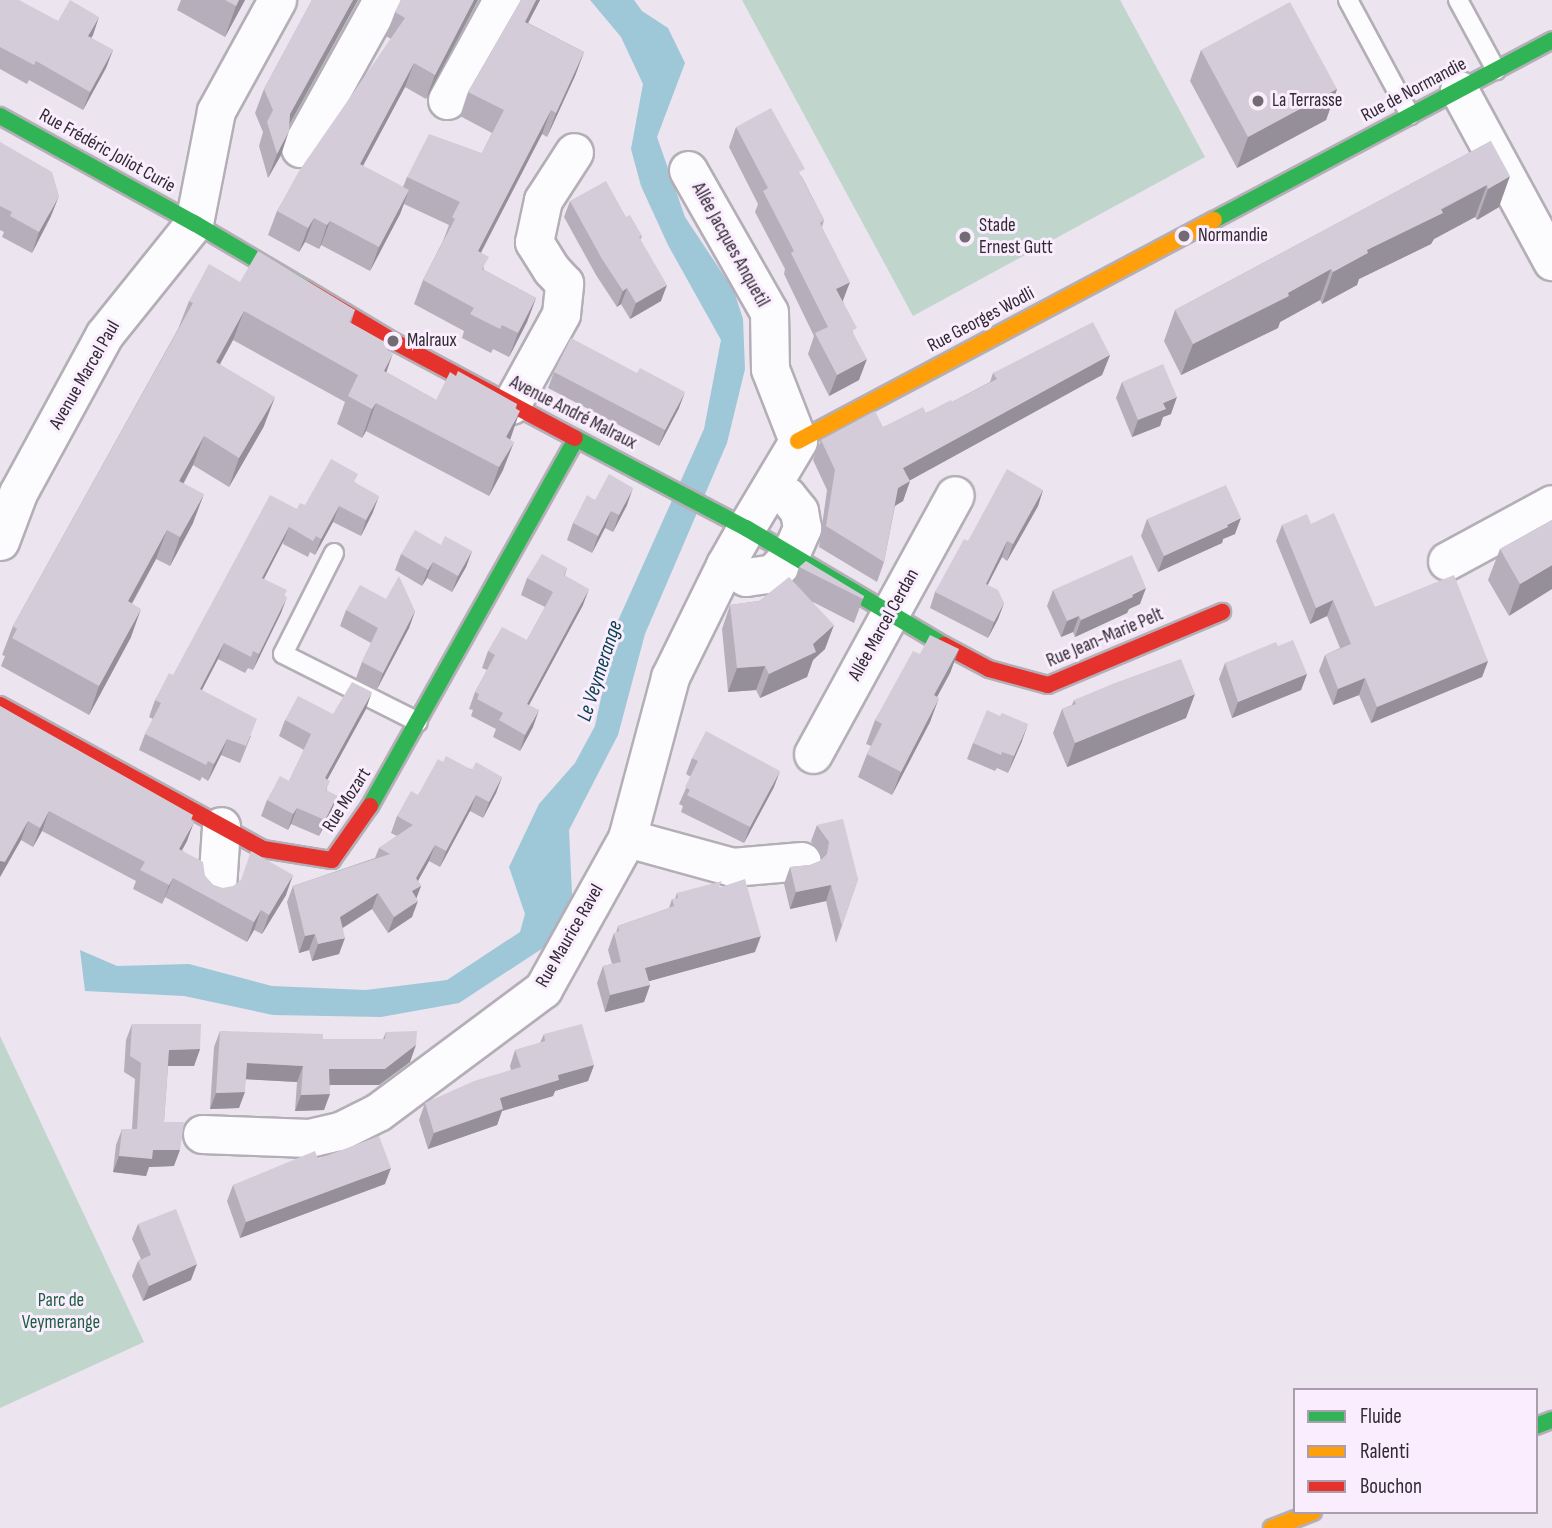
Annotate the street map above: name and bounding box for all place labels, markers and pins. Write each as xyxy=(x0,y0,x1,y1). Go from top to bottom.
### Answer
place label: La Terrasse xyxy=(1272,90,1342,112)
marker: La Terrasse xyxy=(1250,93,1266,109)
place label: Stade Ernest Gutt xyxy=(979,215,1053,259)
place label: Normandie xyxy=(1198,225,1268,247)
marker: Normandie xyxy=(1176,228,1192,244)
marker: Stade Ernest Gutt xyxy=(957,229,973,245)
place label: Malraux xyxy=(407,330,457,352)
marker: Malraux xyxy=(385,333,401,349)

